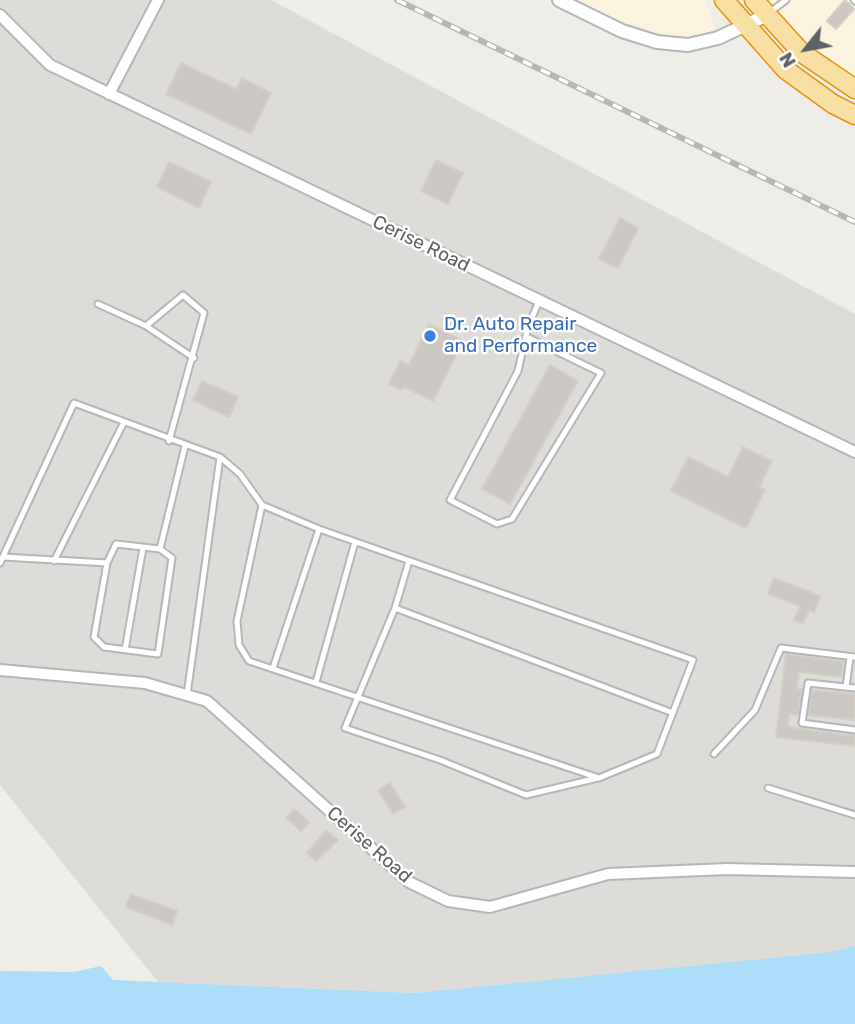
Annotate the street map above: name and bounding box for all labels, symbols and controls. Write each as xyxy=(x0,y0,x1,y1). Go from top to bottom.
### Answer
north arrow xyxy=(771,14,841,84)
text: N xyxy=(774,48,801,72)
street label: Cerise Road xyxy=(369,211,473,277)
place label: Dr. Auto Repair and Performance xyxy=(444,314,597,358)
marker: Dr. Auto Repair and Performance xyxy=(422,328,438,344)
street label: Cerise Road xyxy=(322,802,416,888)

